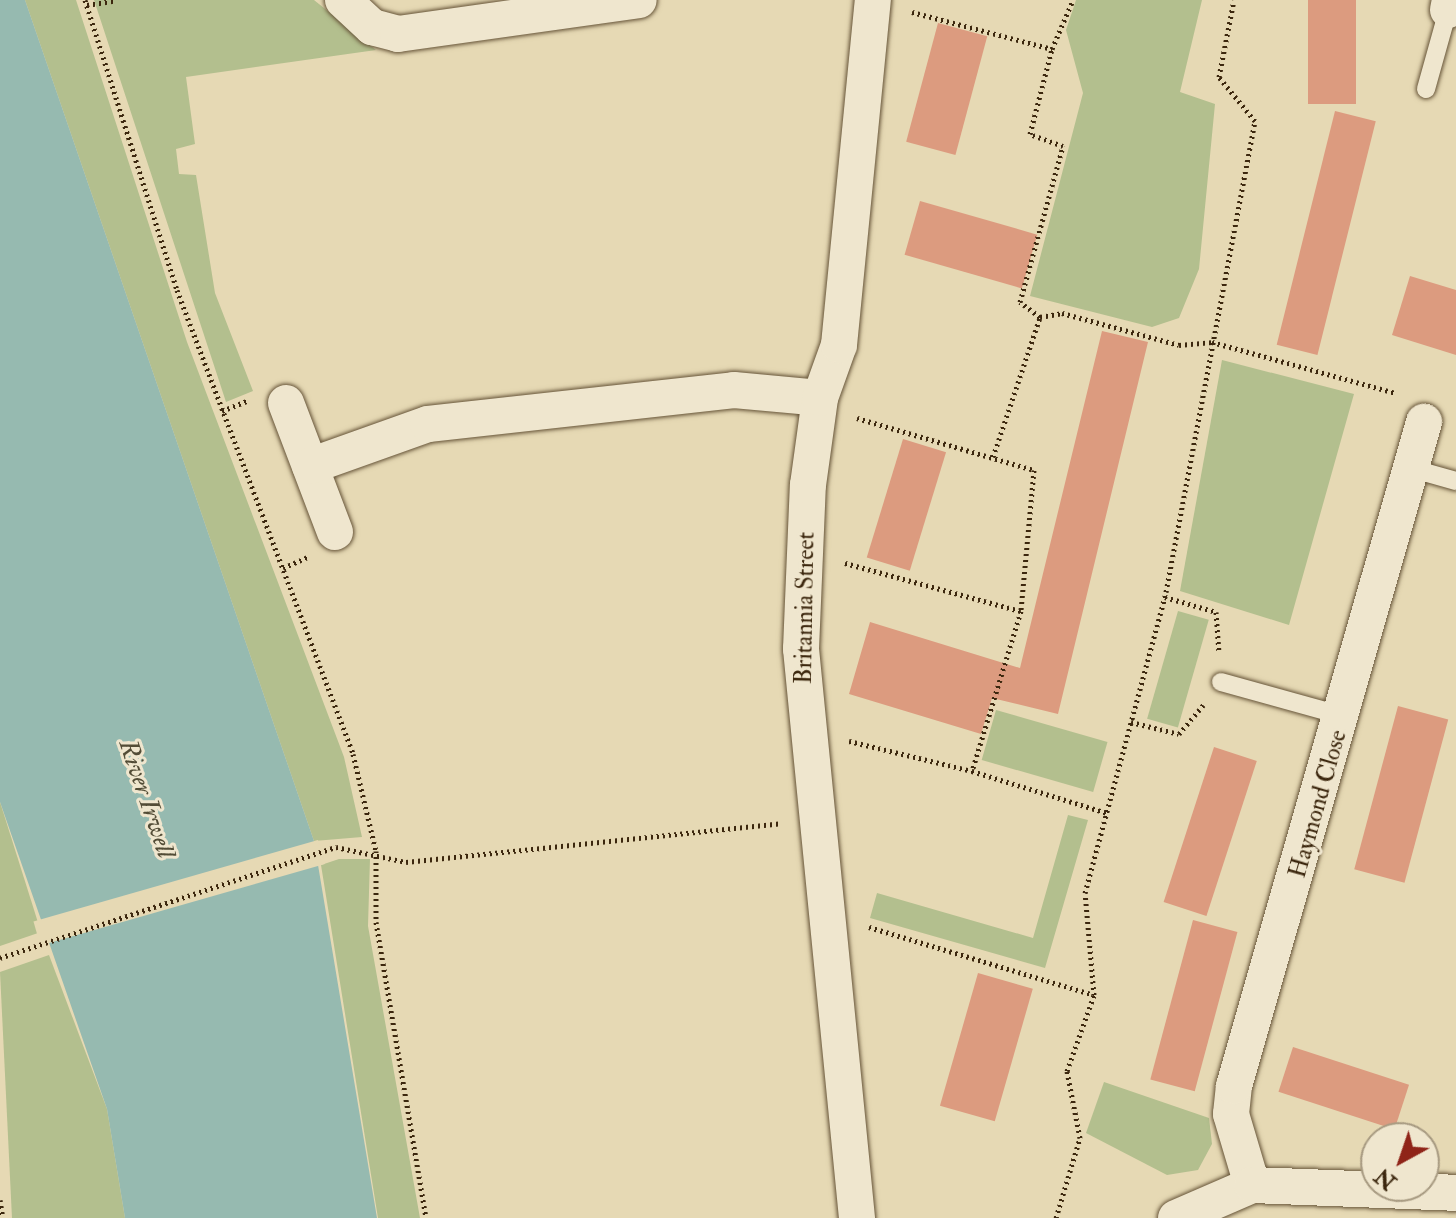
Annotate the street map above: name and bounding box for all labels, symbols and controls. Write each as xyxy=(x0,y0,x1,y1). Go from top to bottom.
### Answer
street label: Britannia Street xyxy=(789,532,821,684)
street label: Haymond Close xyxy=(1283,727,1353,881)
water label: River Irwell xyxy=(111,736,181,862)
north arrow xyxy=(1360,1122,1440,1202)
text: N xyxy=(1369,1162,1402,1196)

